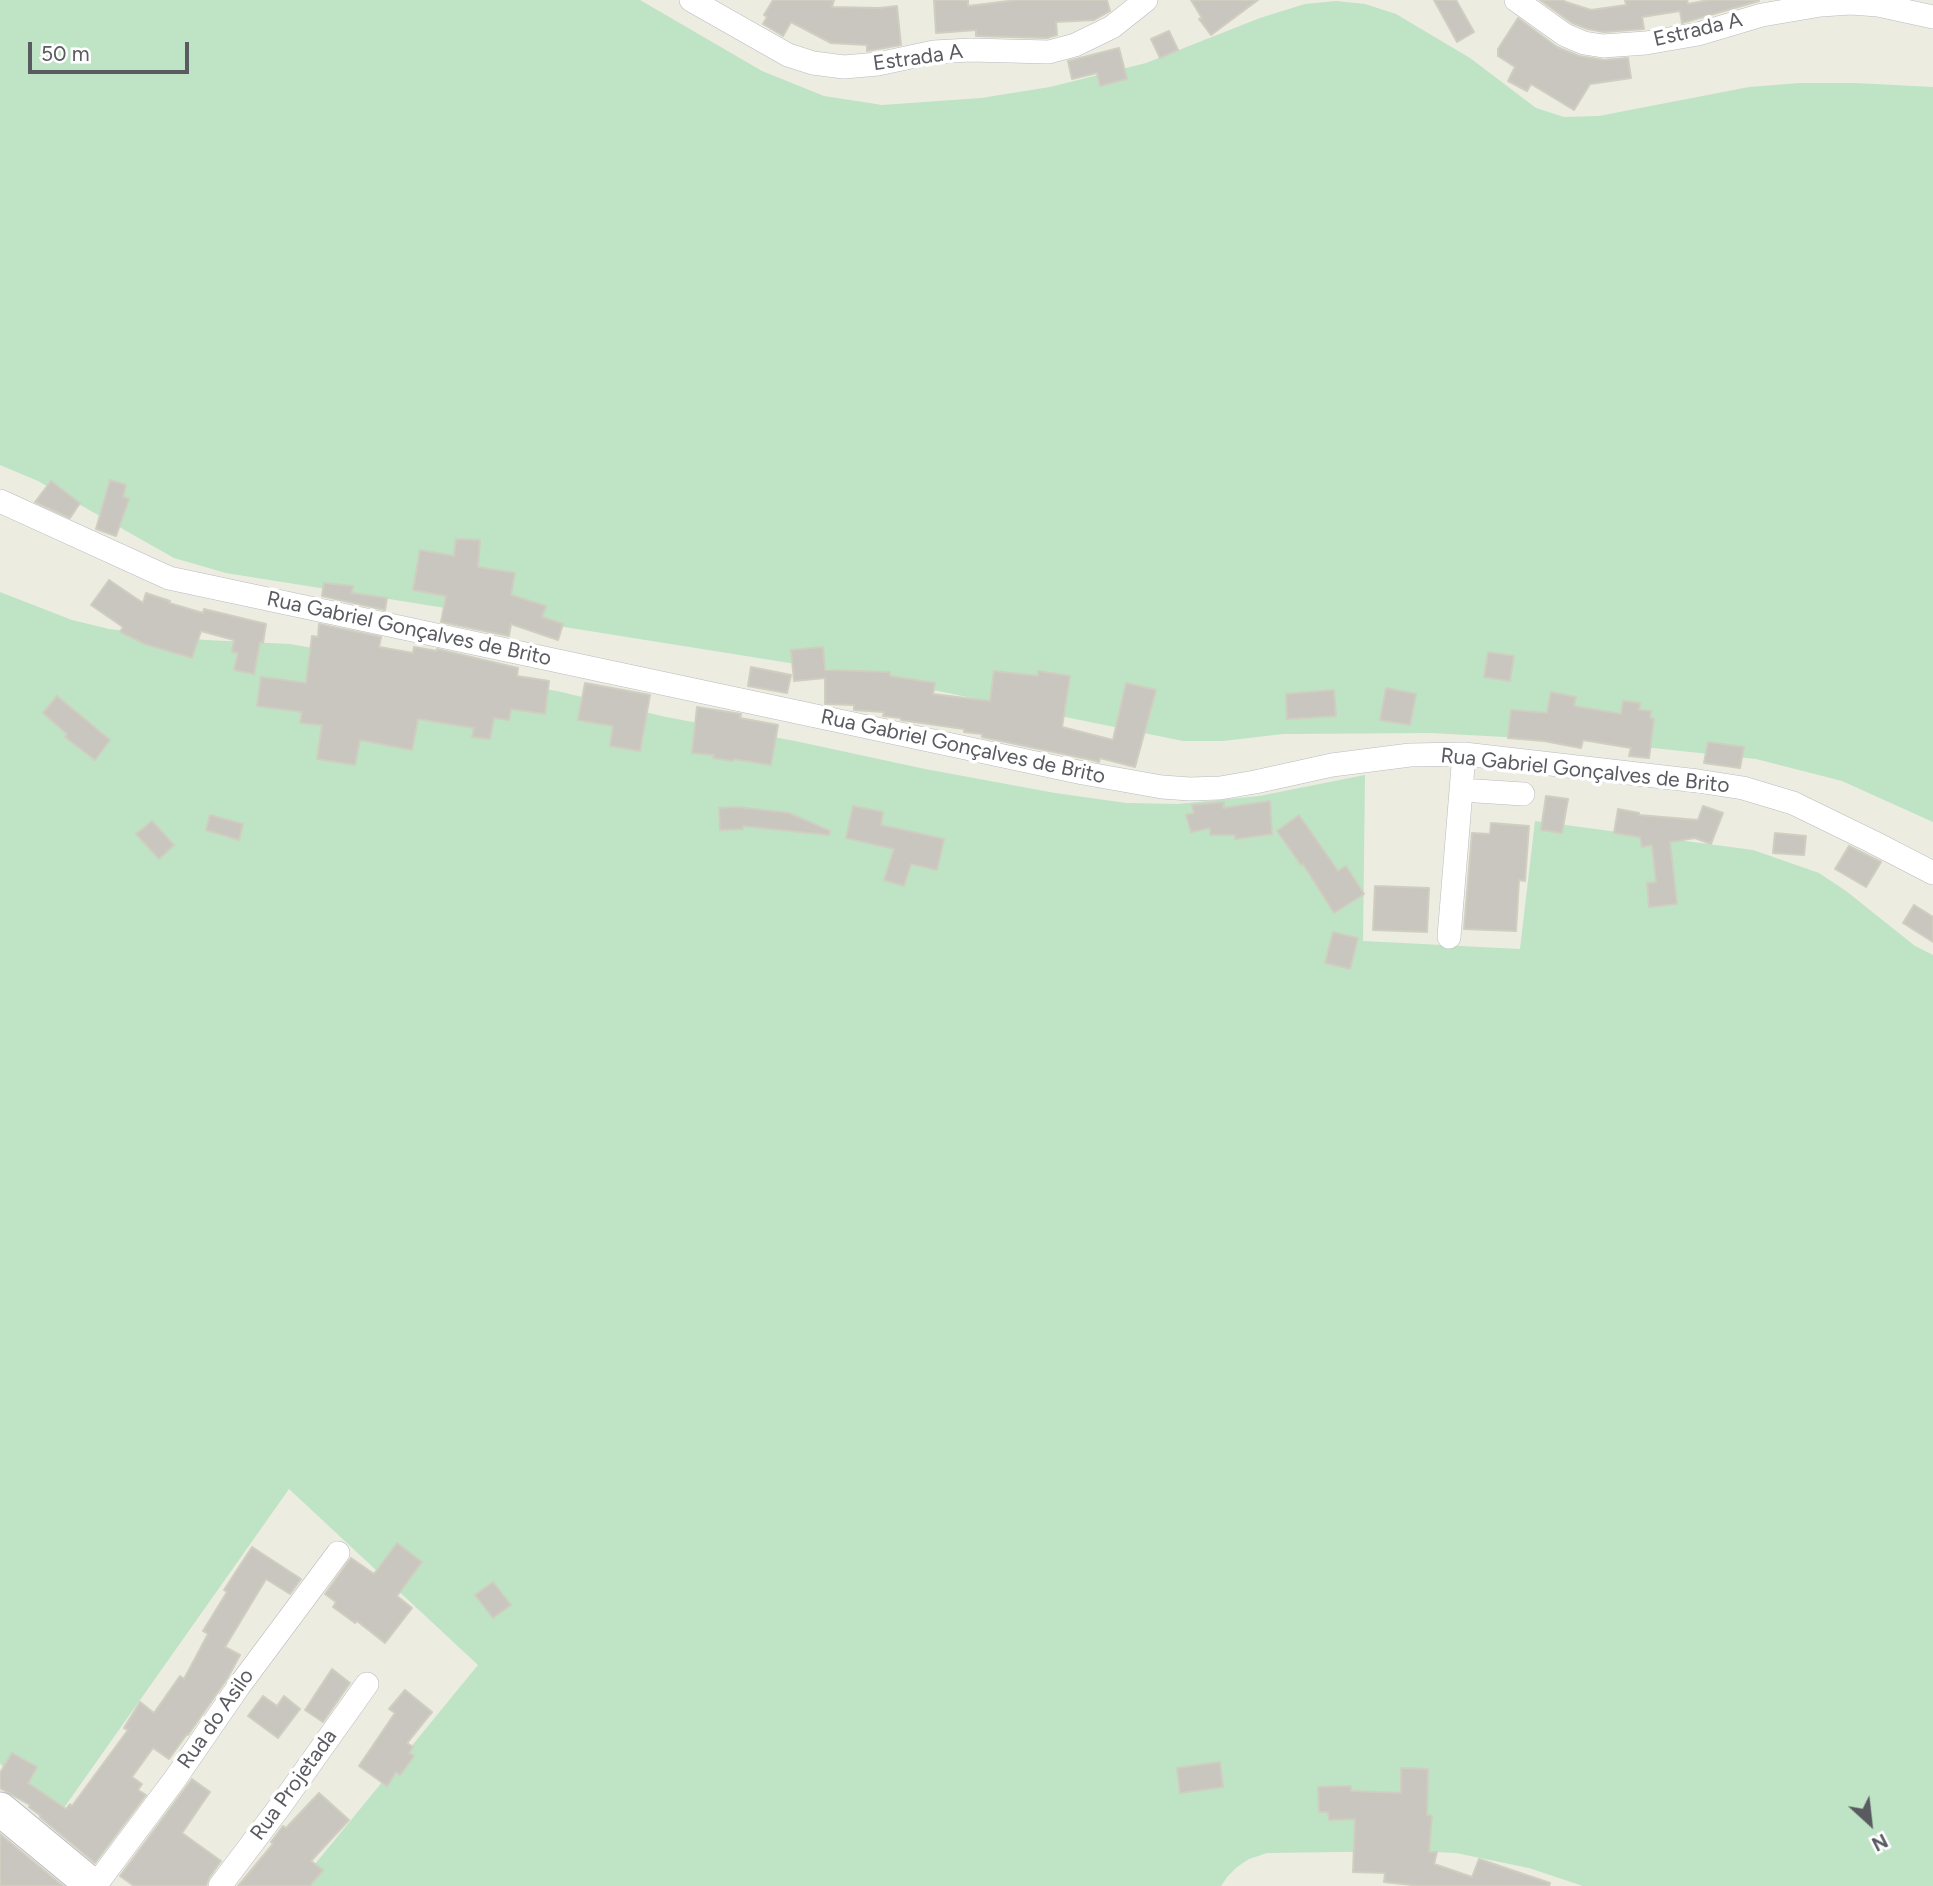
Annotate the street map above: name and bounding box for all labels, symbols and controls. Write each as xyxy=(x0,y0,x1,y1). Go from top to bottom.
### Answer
street label: Estrada A xyxy=(1651,8,1745,52)
scale bar xyxy=(32,28,192,72)
street label: Estrada A xyxy=(871,39,965,77)
text: 50 m xyxy=(41,41,90,66)
street label: Rua Gabriel Gonçalves de Brito xyxy=(264,586,554,672)
street label: Rua Gabriel Gonçalves de Brito xyxy=(818,704,1108,790)
street label: Rua Gabriel Gonçalves de Brito xyxy=(1439,743,1731,799)
street label: Rua do Asilo xyxy=(172,1664,260,1774)
street label: Rua Projetada xyxy=(245,1725,343,1845)
north arrow xyxy=(1835,1788,1905,1858)
text: N xyxy=(1868,1829,1892,1856)

